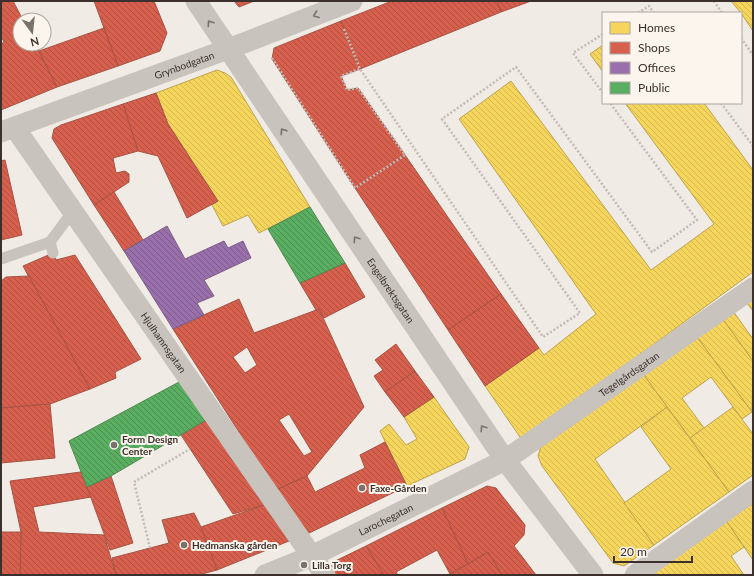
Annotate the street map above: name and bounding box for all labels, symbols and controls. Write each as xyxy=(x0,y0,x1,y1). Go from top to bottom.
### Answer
one-way arrow xyxy=(312,11,319,19)
north arrow xyxy=(12,12,52,52)
legend xyxy=(602,12,742,104)
one-way arrow xyxy=(208,20,215,27)
text: Homes xyxy=(638,20,675,35)
text: N xyxy=(29,35,40,50)
text: Shops xyxy=(638,40,670,55)
street label: Grynbodgatan xyxy=(153,49,216,81)
text: Offices xyxy=(638,60,675,75)
text: Public xyxy=(638,80,670,95)
one-way arrow xyxy=(280,128,288,135)
one-way arrow xyxy=(353,236,361,243)
street label: Engelbrektsgatan xyxy=(365,256,417,325)
street label: Hjulhamnsgatan xyxy=(139,310,189,375)
street label: Tegelgårdsgatan xyxy=(596,349,661,399)
one-way arrow xyxy=(480,425,488,432)
place label: Form Design Center xyxy=(122,433,179,457)
marker: Form Design Center xyxy=(109,440,119,450)
place label: Faxe-Gården xyxy=(370,482,427,494)
marker: Faxe-Gården xyxy=(357,483,367,493)
street label: Larochegatan xyxy=(357,501,415,538)
scale bar xyxy=(614,538,692,564)
place label: Hedmanska gården xyxy=(192,539,278,551)
marker: Hedmanska gården xyxy=(179,540,189,550)
text: 20 m xyxy=(620,544,647,559)
place label: Lilla Torg xyxy=(312,559,352,571)
marker: Lilla Torg xyxy=(299,560,309,570)

